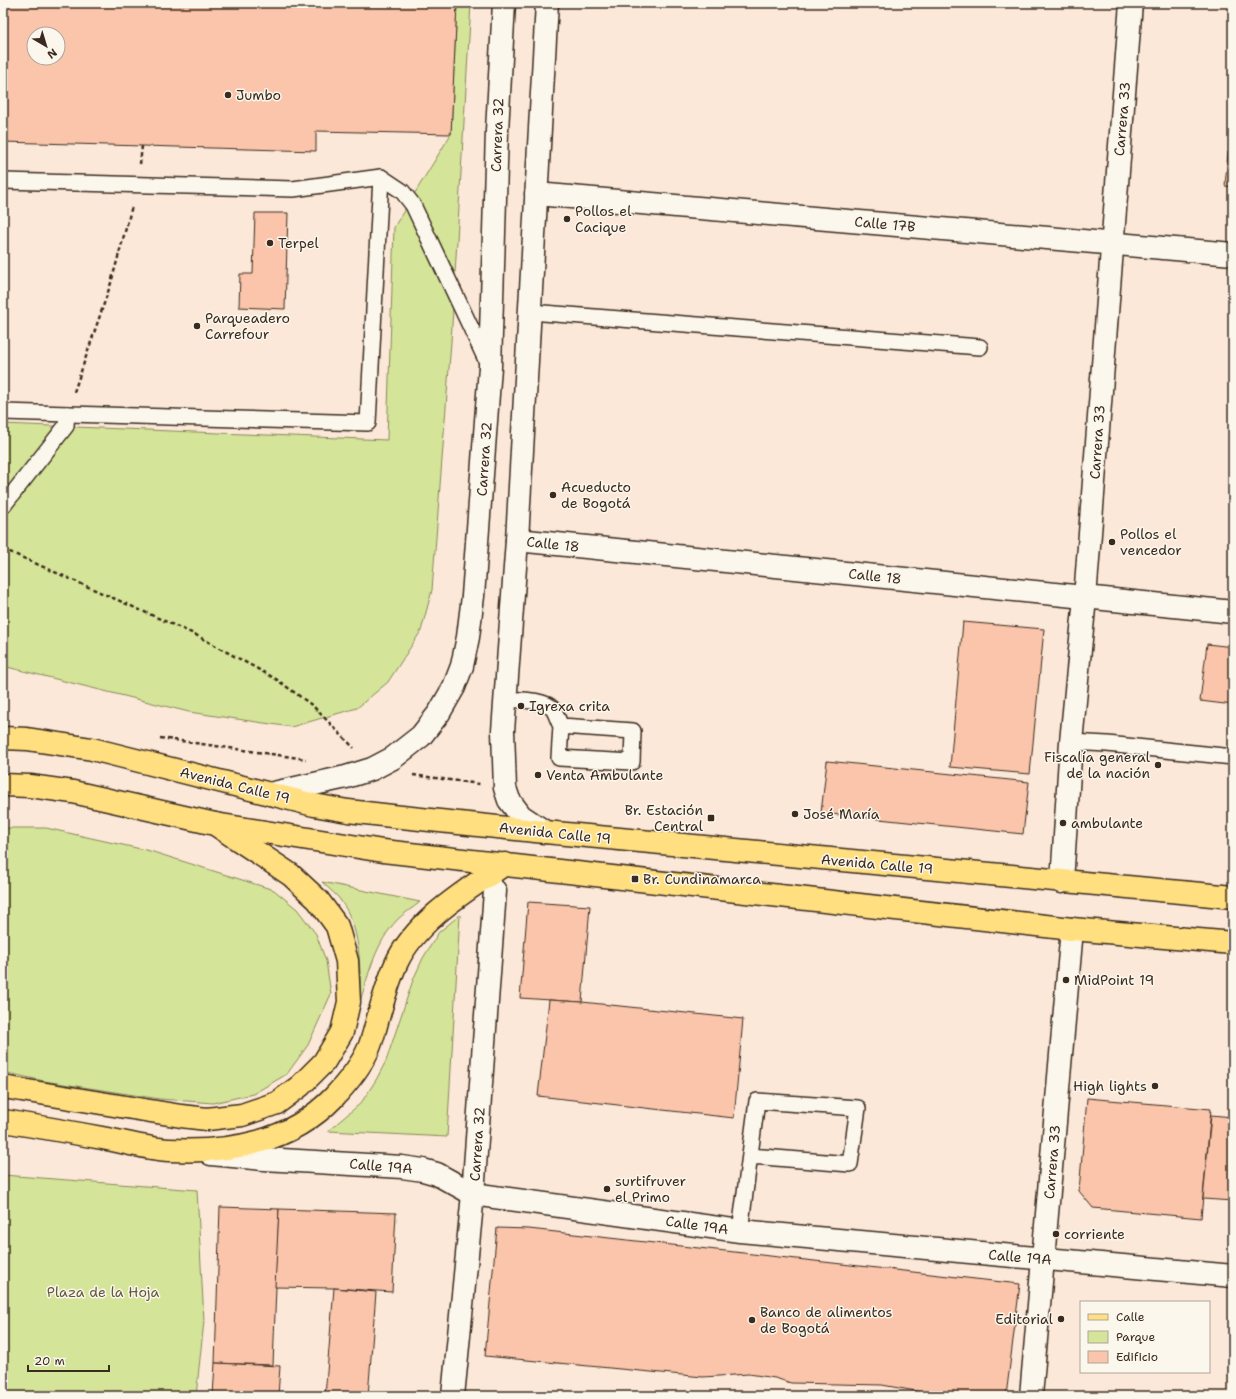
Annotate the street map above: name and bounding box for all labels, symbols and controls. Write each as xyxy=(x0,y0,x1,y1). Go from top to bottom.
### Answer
north arrow xyxy=(26,26,66,66)
text: N xyxy=(44,45,60,62)
street label: Carrera 33 xyxy=(1110,81,1134,157)
place label: Jumbo xyxy=(236,86,281,104)
marker: Jumbo xyxy=(223,90,233,100)
street label: Carrera 32 xyxy=(487,97,507,173)
place label: Pollos el Cacique xyxy=(575,202,632,236)
street label: Calle 17B xyxy=(854,212,916,236)
marker: Pollos el Cacique xyxy=(562,214,572,224)
place label: Terpel xyxy=(278,234,320,252)
marker: Terpel xyxy=(265,238,275,248)
place label: Parqueadero Carrefour xyxy=(205,309,290,343)
marker: Parqueadero Carrefour xyxy=(192,321,202,331)
street label: Carrera 33 xyxy=(1085,404,1109,480)
street label: Carrera 32 xyxy=(472,421,496,497)
place label: Acueducto de Bogotá xyxy=(561,478,631,512)
marker: Acueducto de Bogotá xyxy=(548,490,558,500)
place label: Pollos el vencedor xyxy=(1120,525,1182,559)
street label: Calle 18 xyxy=(525,532,581,556)
marker: Pollos el vencedor xyxy=(1107,537,1117,547)
street label: Calle 18 xyxy=(847,564,903,588)
place label: Igrexa crita xyxy=(529,697,610,715)
marker: Igrexa crita xyxy=(516,701,526,711)
place label: Fiscalía general de la nación xyxy=(1044,748,1151,782)
marker: Fiscalía general de la nación xyxy=(1153,760,1163,770)
street label: Avenida Calle 19 xyxy=(178,763,292,807)
place label: Venta Ambulante xyxy=(546,766,664,784)
marker: Venta Ambulante xyxy=(533,770,543,780)
place label: Br. Estación Central xyxy=(625,801,704,835)
place label: José María xyxy=(803,805,880,823)
marker: José María xyxy=(790,809,800,819)
marker: Br. Estación Central xyxy=(706,813,716,823)
place label: ambulante xyxy=(1071,814,1143,832)
street label: Avenida Calle 19 xyxy=(498,818,612,848)
marker: ambulante xyxy=(1058,818,1068,828)
street label: Avenida Calle 19 xyxy=(820,850,934,878)
place label: Br. Cundinamarca xyxy=(643,870,761,888)
marker: Br. Cundinamarca xyxy=(630,874,640,884)
place label: MidPoint 19 xyxy=(1074,971,1154,989)
marker: MidPoint 19 xyxy=(1061,975,1071,985)
place label: High lights xyxy=(1073,1077,1147,1095)
marker: High lights xyxy=(1150,1081,1160,1091)
street label: Carrera 32 xyxy=(465,1106,489,1182)
street label: Carrera 33 xyxy=(1040,1124,1064,1200)
street label: Calle 19A xyxy=(349,1154,413,1178)
place label: surtifruver el Primo xyxy=(615,1172,687,1206)
marker: surtifruver el Primo xyxy=(602,1184,612,1194)
street label: Calle 19A xyxy=(664,1212,730,1238)
place label: corriente xyxy=(1064,1225,1125,1243)
marker: corriente xyxy=(1051,1229,1061,1239)
street label: Calle 19A xyxy=(988,1245,1052,1269)
park label: Plaza de la Hoja xyxy=(47,1283,159,1301)
legend xyxy=(1080,1301,1210,1373)
place label: Banco de alimentos de Bogotá xyxy=(760,1303,892,1337)
text: Calle xyxy=(1116,1309,1145,1325)
place label: Editorial xyxy=(995,1310,1054,1328)
marker: Editorial xyxy=(1056,1314,1066,1324)
marker: Banco de alimentos de Bogotá xyxy=(747,1315,757,1325)
text: Parque xyxy=(1116,1329,1155,1345)
scale bar xyxy=(28,1347,109,1373)
text: Edificio xyxy=(1116,1349,1158,1365)
text: 20 m xyxy=(34,1353,65,1369)

